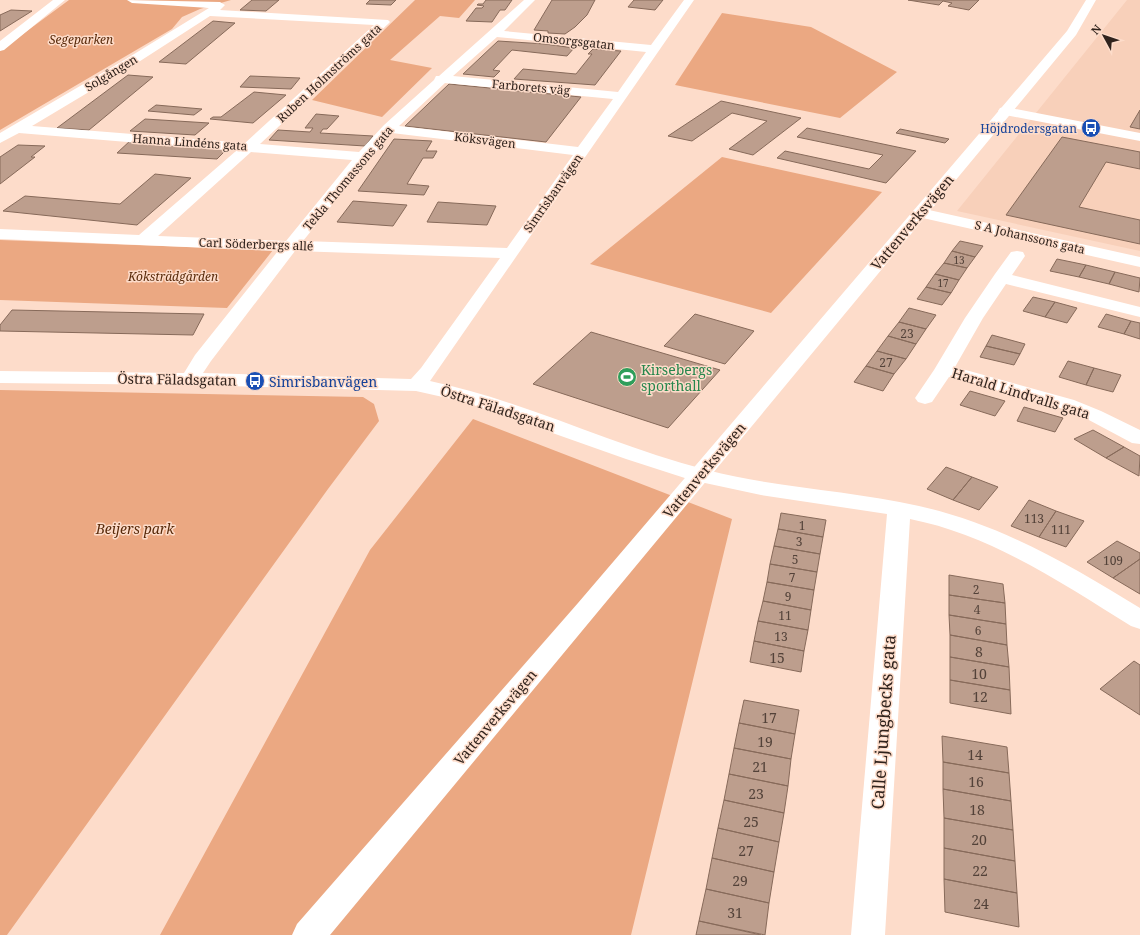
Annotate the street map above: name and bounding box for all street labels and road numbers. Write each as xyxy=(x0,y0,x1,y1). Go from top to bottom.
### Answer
street label: Ruben Holmströms gata xyxy=(273,20,385,126)
street label: Omsorgsgatan xyxy=(532,28,616,54)
street label: Solgången xyxy=(81,50,141,95)
street label: Farborets väg xyxy=(491,75,571,99)
street label: Tekla Thomassons gata xyxy=(299,122,397,234)
street label: Köksvägen xyxy=(453,128,517,152)
street label: Hanna Lindéns gata xyxy=(132,130,248,155)
street label: Simrisbanvägen xyxy=(519,150,587,236)
street label: Vattenverksvägen xyxy=(866,170,958,274)
street label: S A Johanssons gata xyxy=(973,216,1087,258)
street label: Carl Söderbergs allé xyxy=(198,234,314,254)
street label: Harald Lindvalls gata xyxy=(950,363,1092,423)
street label: Östra Fäladsgatan xyxy=(117,368,237,390)
street label: Östra Fäladsgatan xyxy=(438,381,558,435)
street label: Vattenverksvägen xyxy=(658,418,750,522)
street label: Calle Ljungbecks gata xyxy=(865,634,901,810)
street label: Vattenverksvägen xyxy=(449,665,541,769)

